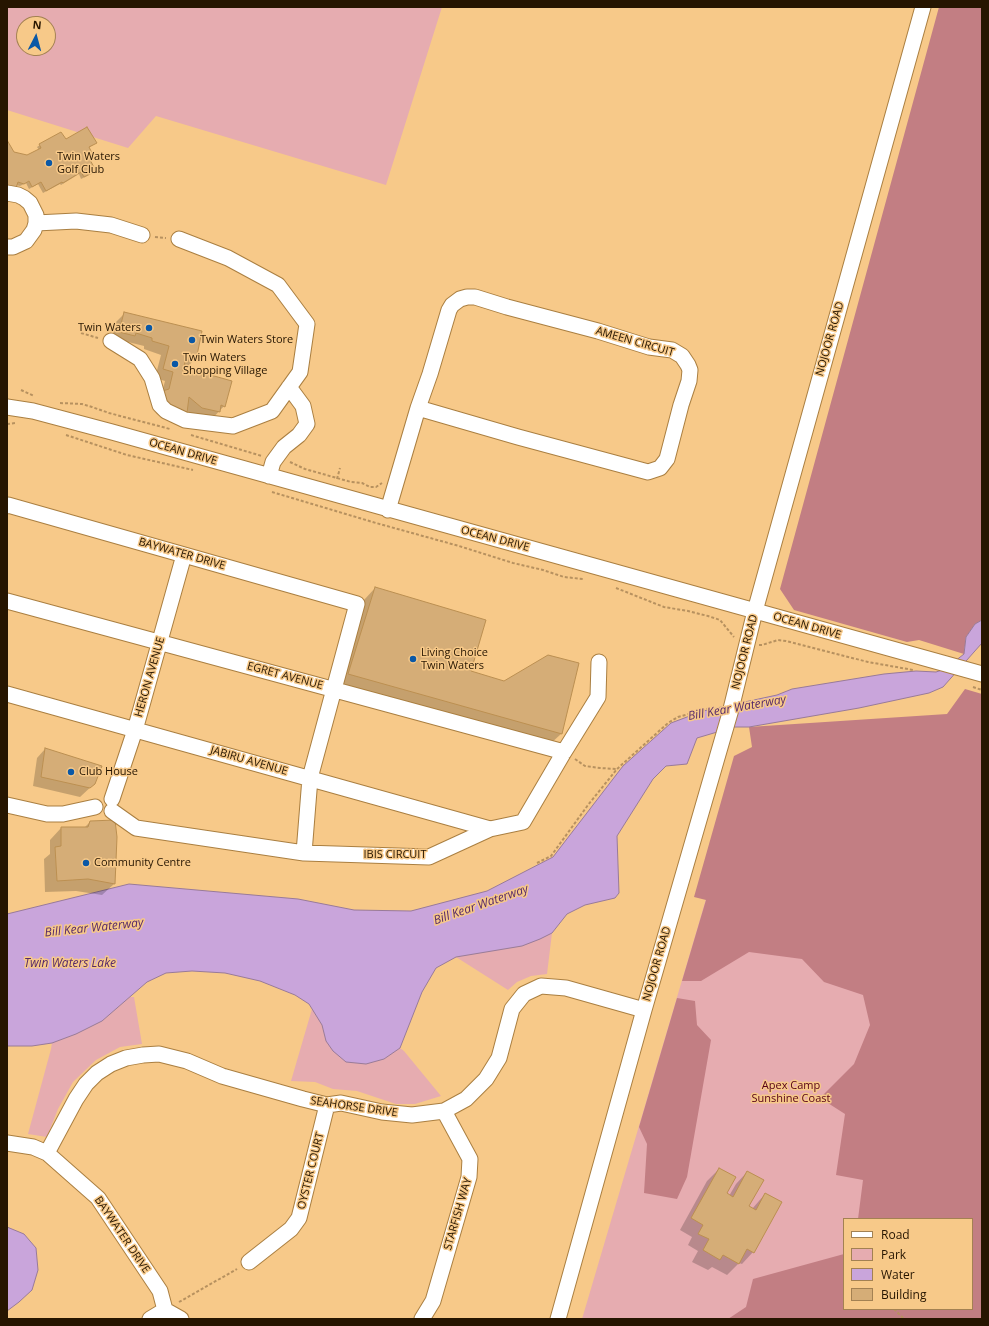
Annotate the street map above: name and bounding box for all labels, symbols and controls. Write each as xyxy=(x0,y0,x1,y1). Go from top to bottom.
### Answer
north arrow xyxy=(16,16,56,56)
text: N xyxy=(32,17,42,32)
place label: Twin Waters Golf Club xyxy=(57,150,120,176)
marker: Twin Waters Golf Club xyxy=(44,158,54,168)
street label: NOJOOR ROAD xyxy=(813,300,847,378)
place label: Twin Waters xyxy=(78,321,141,335)
marker: Twin Waters xyxy=(144,323,154,333)
street label: AMEEN CIRCUIT xyxy=(594,324,676,360)
place label: Twin Waters Store xyxy=(200,333,293,347)
marker: Twin Waters Store xyxy=(187,335,197,345)
place label: Twin Waters Shopping Village xyxy=(183,351,267,377)
marker: Twin Waters Shopping Village xyxy=(170,359,180,369)
street label: OCEAN DRIVE xyxy=(147,436,219,468)
street label: OCEAN DRIVE xyxy=(459,524,531,554)
street label: BAYWATER DRIVE xyxy=(137,535,227,573)
street label: OCEAN DRIVE xyxy=(771,610,843,642)
street label: NOJOOR ROAD xyxy=(729,613,761,691)
street label: HERON AVENUE xyxy=(132,635,168,719)
place label: Living Choice Twin Waters xyxy=(421,646,488,672)
marker: Living Choice Twin Waters xyxy=(408,654,418,664)
street label: EGRET AVENUE xyxy=(246,660,324,692)
water label: Bill Kear Waterway xyxy=(687,692,787,724)
street label: JABIRU AVENUE xyxy=(209,744,289,778)
place label: Club House xyxy=(79,765,138,779)
marker: Club House xyxy=(66,767,76,777)
street label: IBIS CIRCUIT xyxy=(363,848,427,862)
place label: Community Centre xyxy=(94,856,191,870)
marker: Community Centre xyxy=(81,858,91,868)
water label: Bill Kear Waterway xyxy=(432,882,530,928)
water label: Bill Kear Waterway xyxy=(44,916,144,940)
street label: NOJOOR ROAD xyxy=(640,925,674,1003)
water label: Twin Waters Lake xyxy=(24,957,116,971)
park label: Apex Camp Sunshine Coast xyxy=(752,1079,830,1105)
street label: SEAHORSE DRIVE xyxy=(309,1094,399,1120)
street label: OYSTER COURT xyxy=(295,1131,327,1211)
street label: STARFISH WAY xyxy=(441,1176,475,1252)
street label: BAYWATER DRIVE xyxy=(91,1194,153,1276)
legend xyxy=(843,1218,973,1310)
text: Road xyxy=(881,1226,910,1243)
text: Park xyxy=(881,1246,906,1263)
text: Water xyxy=(881,1266,915,1283)
text: Building xyxy=(881,1286,926,1303)

